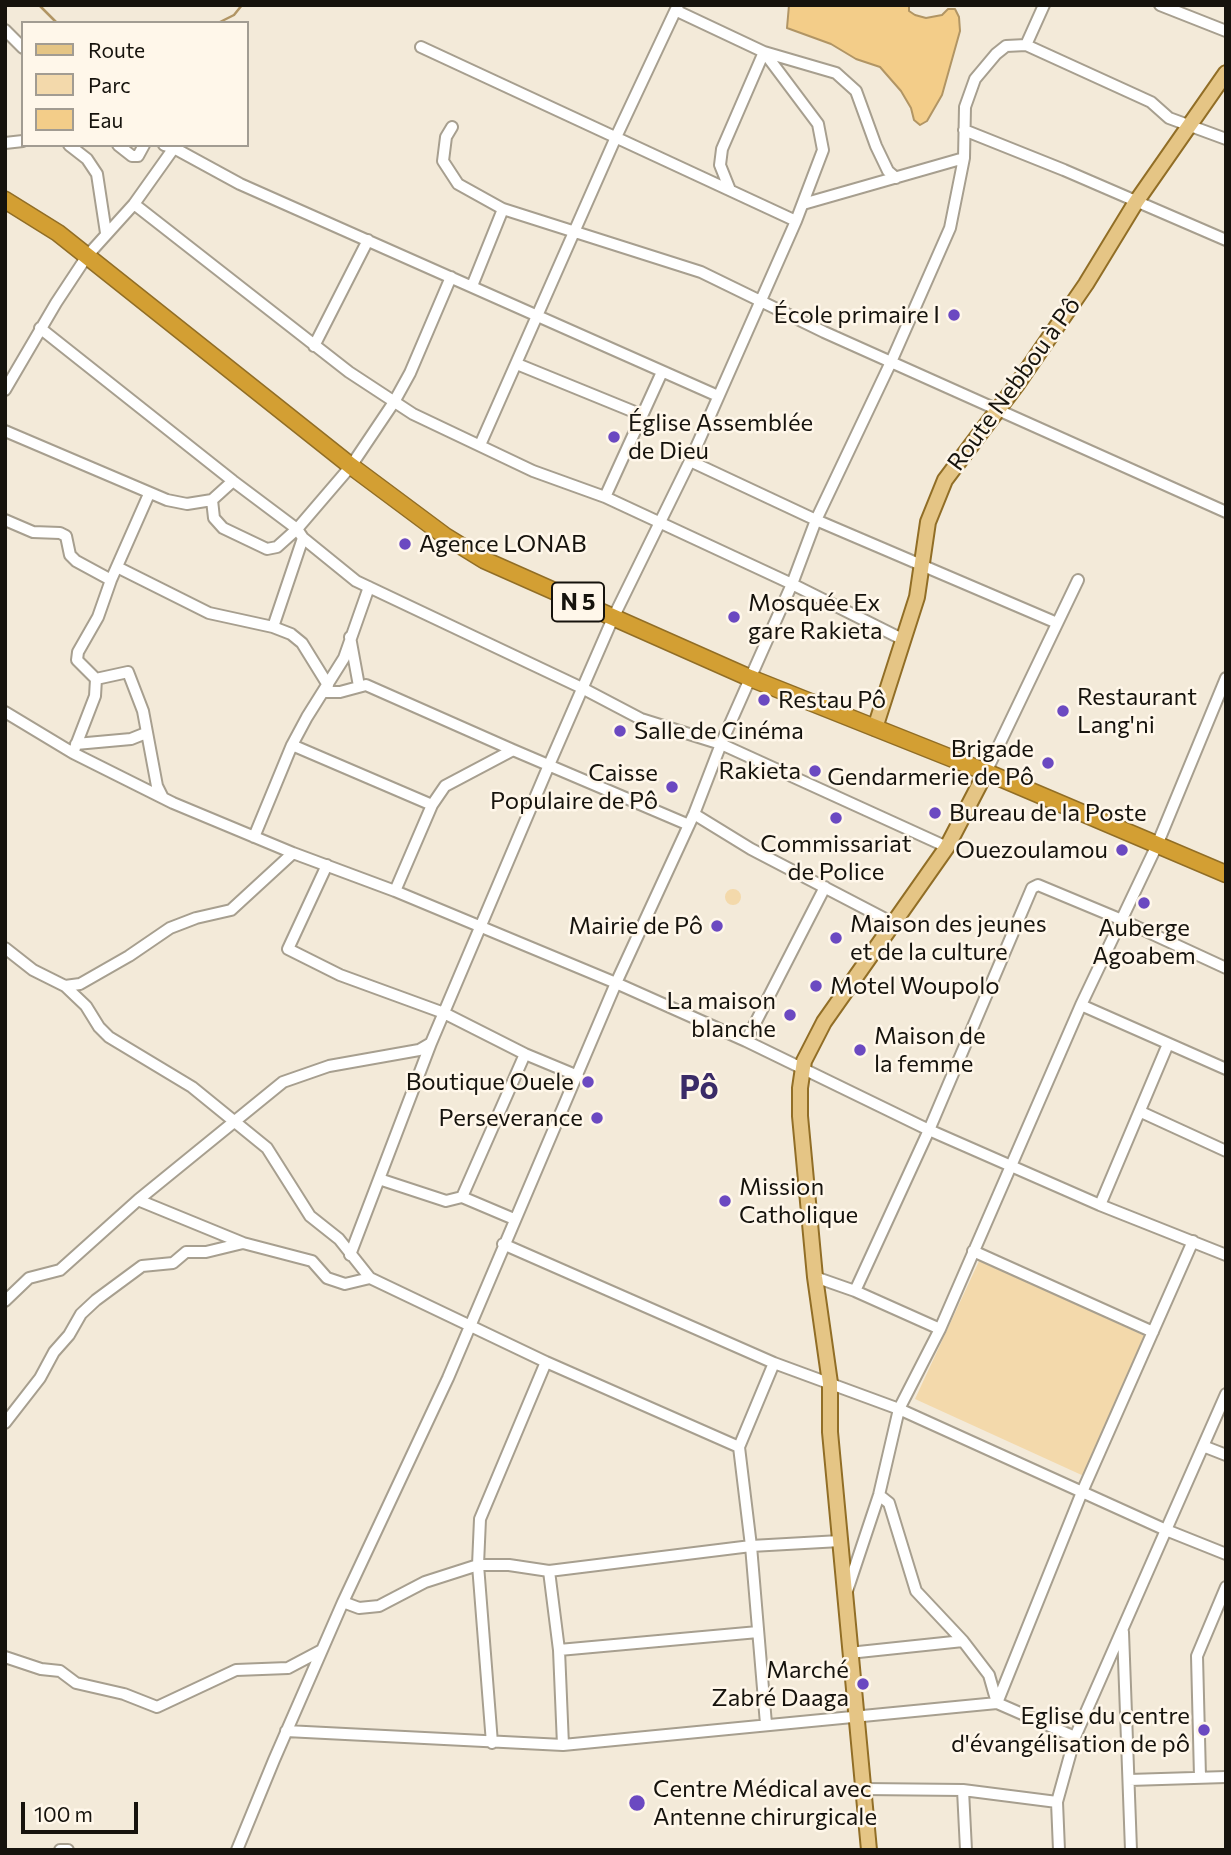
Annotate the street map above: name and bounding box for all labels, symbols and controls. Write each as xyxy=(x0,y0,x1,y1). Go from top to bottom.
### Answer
legend xyxy=(21,21,248,147)
text: Route xyxy=(88,37,145,62)
text: Parc xyxy=(88,72,131,97)
text: Eau xyxy=(88,107,123,132)
street label: Route Nebbou à Pô xyxy=(941,292,1087,476)
place label: École primaire I xyxy=(773,301,940,329)
marker: École primaire I xyxy=(946,307,962,323)
place label: Église Assemblée de Dieu xyxy=(628,409,813,465)
marker: Église Assemblée de Dieu xyxy=(606,429,622,445)
place label: Agence LONAB xyxy=(419,530,586,558)
marker: Agence LONAB xyxy=(397,536,413,552)
road number: N 5 xyxy=(552,582,604,622)
place label: Mosquée Ex gare Rakieta xyxy=(748,589,882,645)
marker: Mosquée Ex gare Rakieta xyxy=(726,609,742,625)
place label: Restaurant Lang'ni xyxy=(1077,683,1197,739)
place label: Restau Pô xyxy=(778,686,886,714)
marker: Restau Pô xyxy=(756,692,772,708)
marker: Restaurant Lang'ni xyxy=(1055,703,1071,719)
place label: Salle de Cinéma xyxy=(634,717,804,745)
marker: Salle de Cinéma xyxy=(612,723,628,739)
place label: Brigade Gendarmerie de Pô xyxy=(827,735,1034,791)
marker: Brigade Gendarmerie de Pô xyxy=(1040,755,1056,771)
place label: Rakieta xyxy=(718,757,801,785)
place label: Caisse Populaire de Pô xyxy=(490,759,658,815)
marker: Rakieta xyxy=(807,763,823,779)
marker: Caisse Populaire de Pô xyxy=(664,779,680,795)
place label: Bureau de la Poste xyxy=(949,799,1147,827)
marker: Bureau de la Poste xyxy=(927,805,943,821)
marker: Commissariat de Police xyxy=(828,810,844,826)
place label: Commissariat de Police xyxy=(760,830,912,886)
place label: Ouezoulamou xyxy=(955,836,1108,864)
marker: Ouezoulamou xyxy=(1114,842,1130,858)
marker: Auberge Agoabem xyxy=(1136,895,1152,911)
place label: Maison des jeunes et de la culture xyxy=(850,910,1047,966)
place label: Mairie de Pô xyxy=(568,912,703,940)
place label: Auberge Agoabem xyxy=(1092,914,1196,970)
marker: Mairie de Pô xyxy=(709,918,725,934)
marker: Maison des jeunes et de la culture xyxy=(828,930,844,946)
place label: Motel Woupolo xyxy=(830,972,1000,1000)
marker: Motel Woupolo xyxy=(808,978,824,994)
place label: La maison blanche xyxy=(666,987,776,1043)
marker: La maison blanche xyxy=(782,1007,798,1023)
place label: Maison de la femme xyxy=(874,1022,986,1078)
marker: Maison de la femme xyxy=(852,1042,868,1058)
place label: Boutique Ouele xyxy=(406,1068,574,1096)
district label: Pô xyxy=(679,1069,719,1107)
marker: Boutique Ouele xyxy=(580,1074,596,1090)
place label: Perseverance xyxy=(439,1104,583,1132)
marker: Perseverance xyxy=(589,1110,605,1126)
place label: Mission Catholique xyxy=(739,1173,858,1229)
marker: Mission Catholique xyxy=(717,1193,733,1209)
place label: Marché Zabré Daaga xyxy=(712,1656,849,1712)
marker: Marché Zabré Daaga xyxy=(855,1676,871,1692)
place label: Eglise du centre d'évangélisation de pô xyxy=(951,1702,1190,1758)
marker: Eglise du centre d'évangélisation de pô xyxy=(1196,1722,1212,1738)
place label: Centre Médical avec Antenne chirurgicale xyxy=(653,1775,877,1831)
scale bar xyxy=(24,1788,142,1832)
marker: Centre Médical avec Antenne chirurgicale xyxy=(627,1793,647,1813)
text: 100 m xyxy=(34,1801,93,1826)

